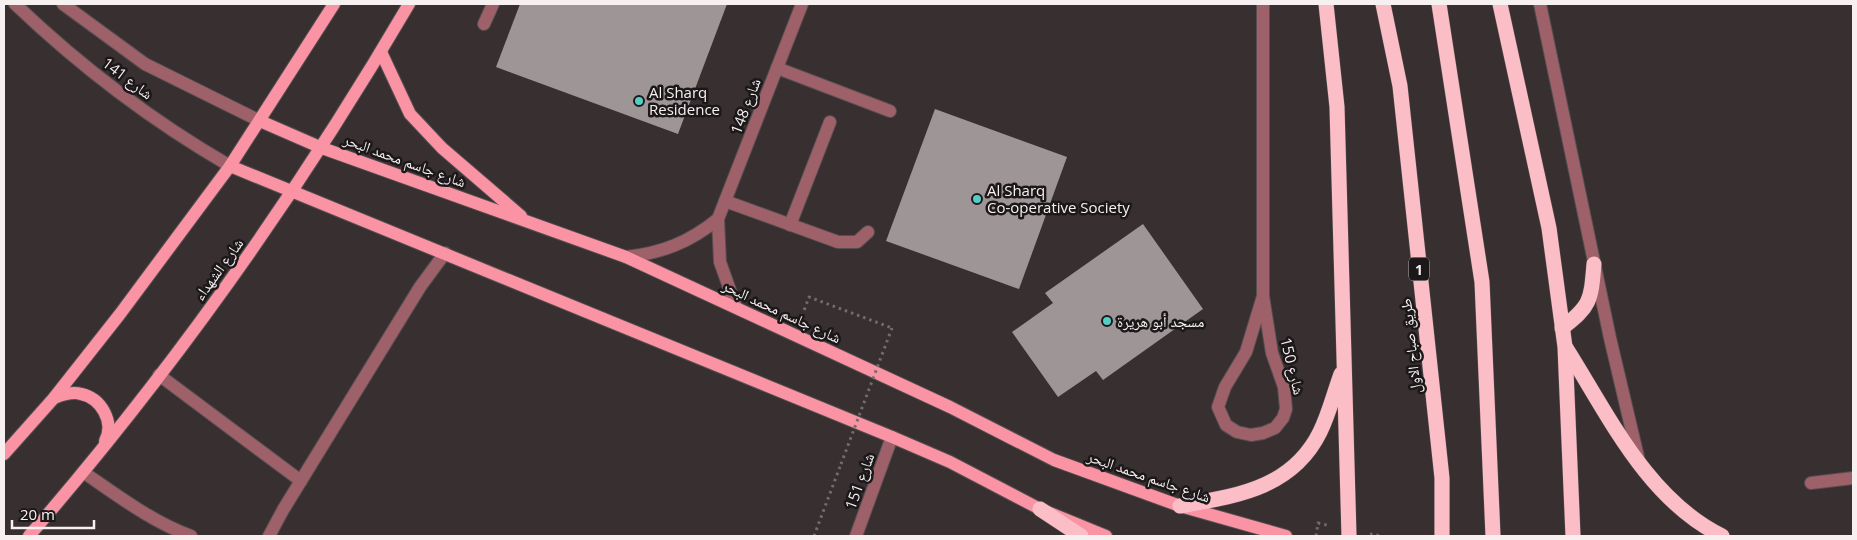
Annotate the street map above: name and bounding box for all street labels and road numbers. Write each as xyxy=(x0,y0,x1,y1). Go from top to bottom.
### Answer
street label: شارع 141 xyxy=(98,53,157,104)
street label: شارع 148 xyxy=(725,75,766,137)
street label: شارع جاسم محمد البحر xyxy=(340,128,469,192)
street label: شارع الشهداء xyxy=(189,234,248,305)
road number: 1 xyxy=(1409,258,1429,280)
street label: شارع جاسم محمد البحر xyxy=(718,274,845,348)
street label: طريق صباح الاول xyxy=(1395,297,1426,394)
street label: شارع 150 xyxy=(1275,335,1310,397)
street label: شارع جاسم محمد البحر xyxy=(1084,445,1213,507)
street label: شارع 151 xyxy=(840,450,879,512)

